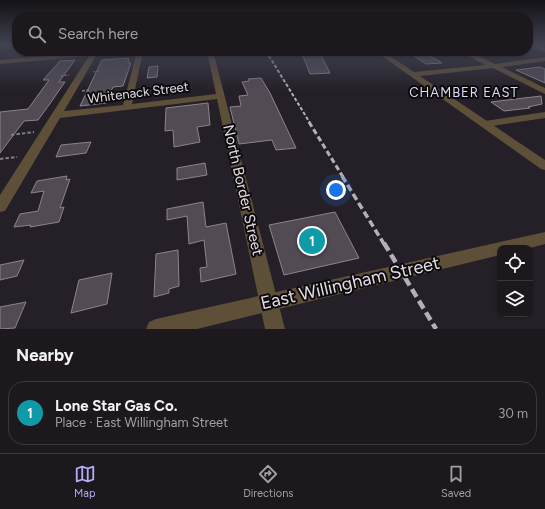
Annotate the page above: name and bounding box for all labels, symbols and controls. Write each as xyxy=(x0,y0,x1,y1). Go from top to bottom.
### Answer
search box xyxy=(12,12,533,56)
icon: search xyxy=(26,23,48,45)
text: Search here xyxy=(58,25,138,43)
street label: Whitenack Street xyxy=(87,79,189,106)
district label: CHAMBER EAST xyxy=(409,85,519,100)
street label: North Border Street xyxy=(219,123,267,258)
your location xyxy=(326,180,346,200)
pin: 1 xyxy=(299,226,325,256)
map controls xyxy=(497,245,533,317)
button: locate xyxy=(497,245,533,281)
street label: East Willingham Street xyxy=(258,252,442,314)
button: layers xyxy=(497,281,533,317)
text: Nearby xyxy=(16,345,74,365)
text: Lone Star Gas Co. xyxy=(55,397,177,415)
text: 1 xyxy=(27,406,33,421)
text: 30 m xyxy=(498,406,528,421)
text: Place · East Willingham Street xyxy=(55,415,228,430)
tab: Map xyxy=(74,463,96,500)
tab: Directions xyxy=(243,463,293,500)
tab: Saved xyxy=(441,463,471,500)

